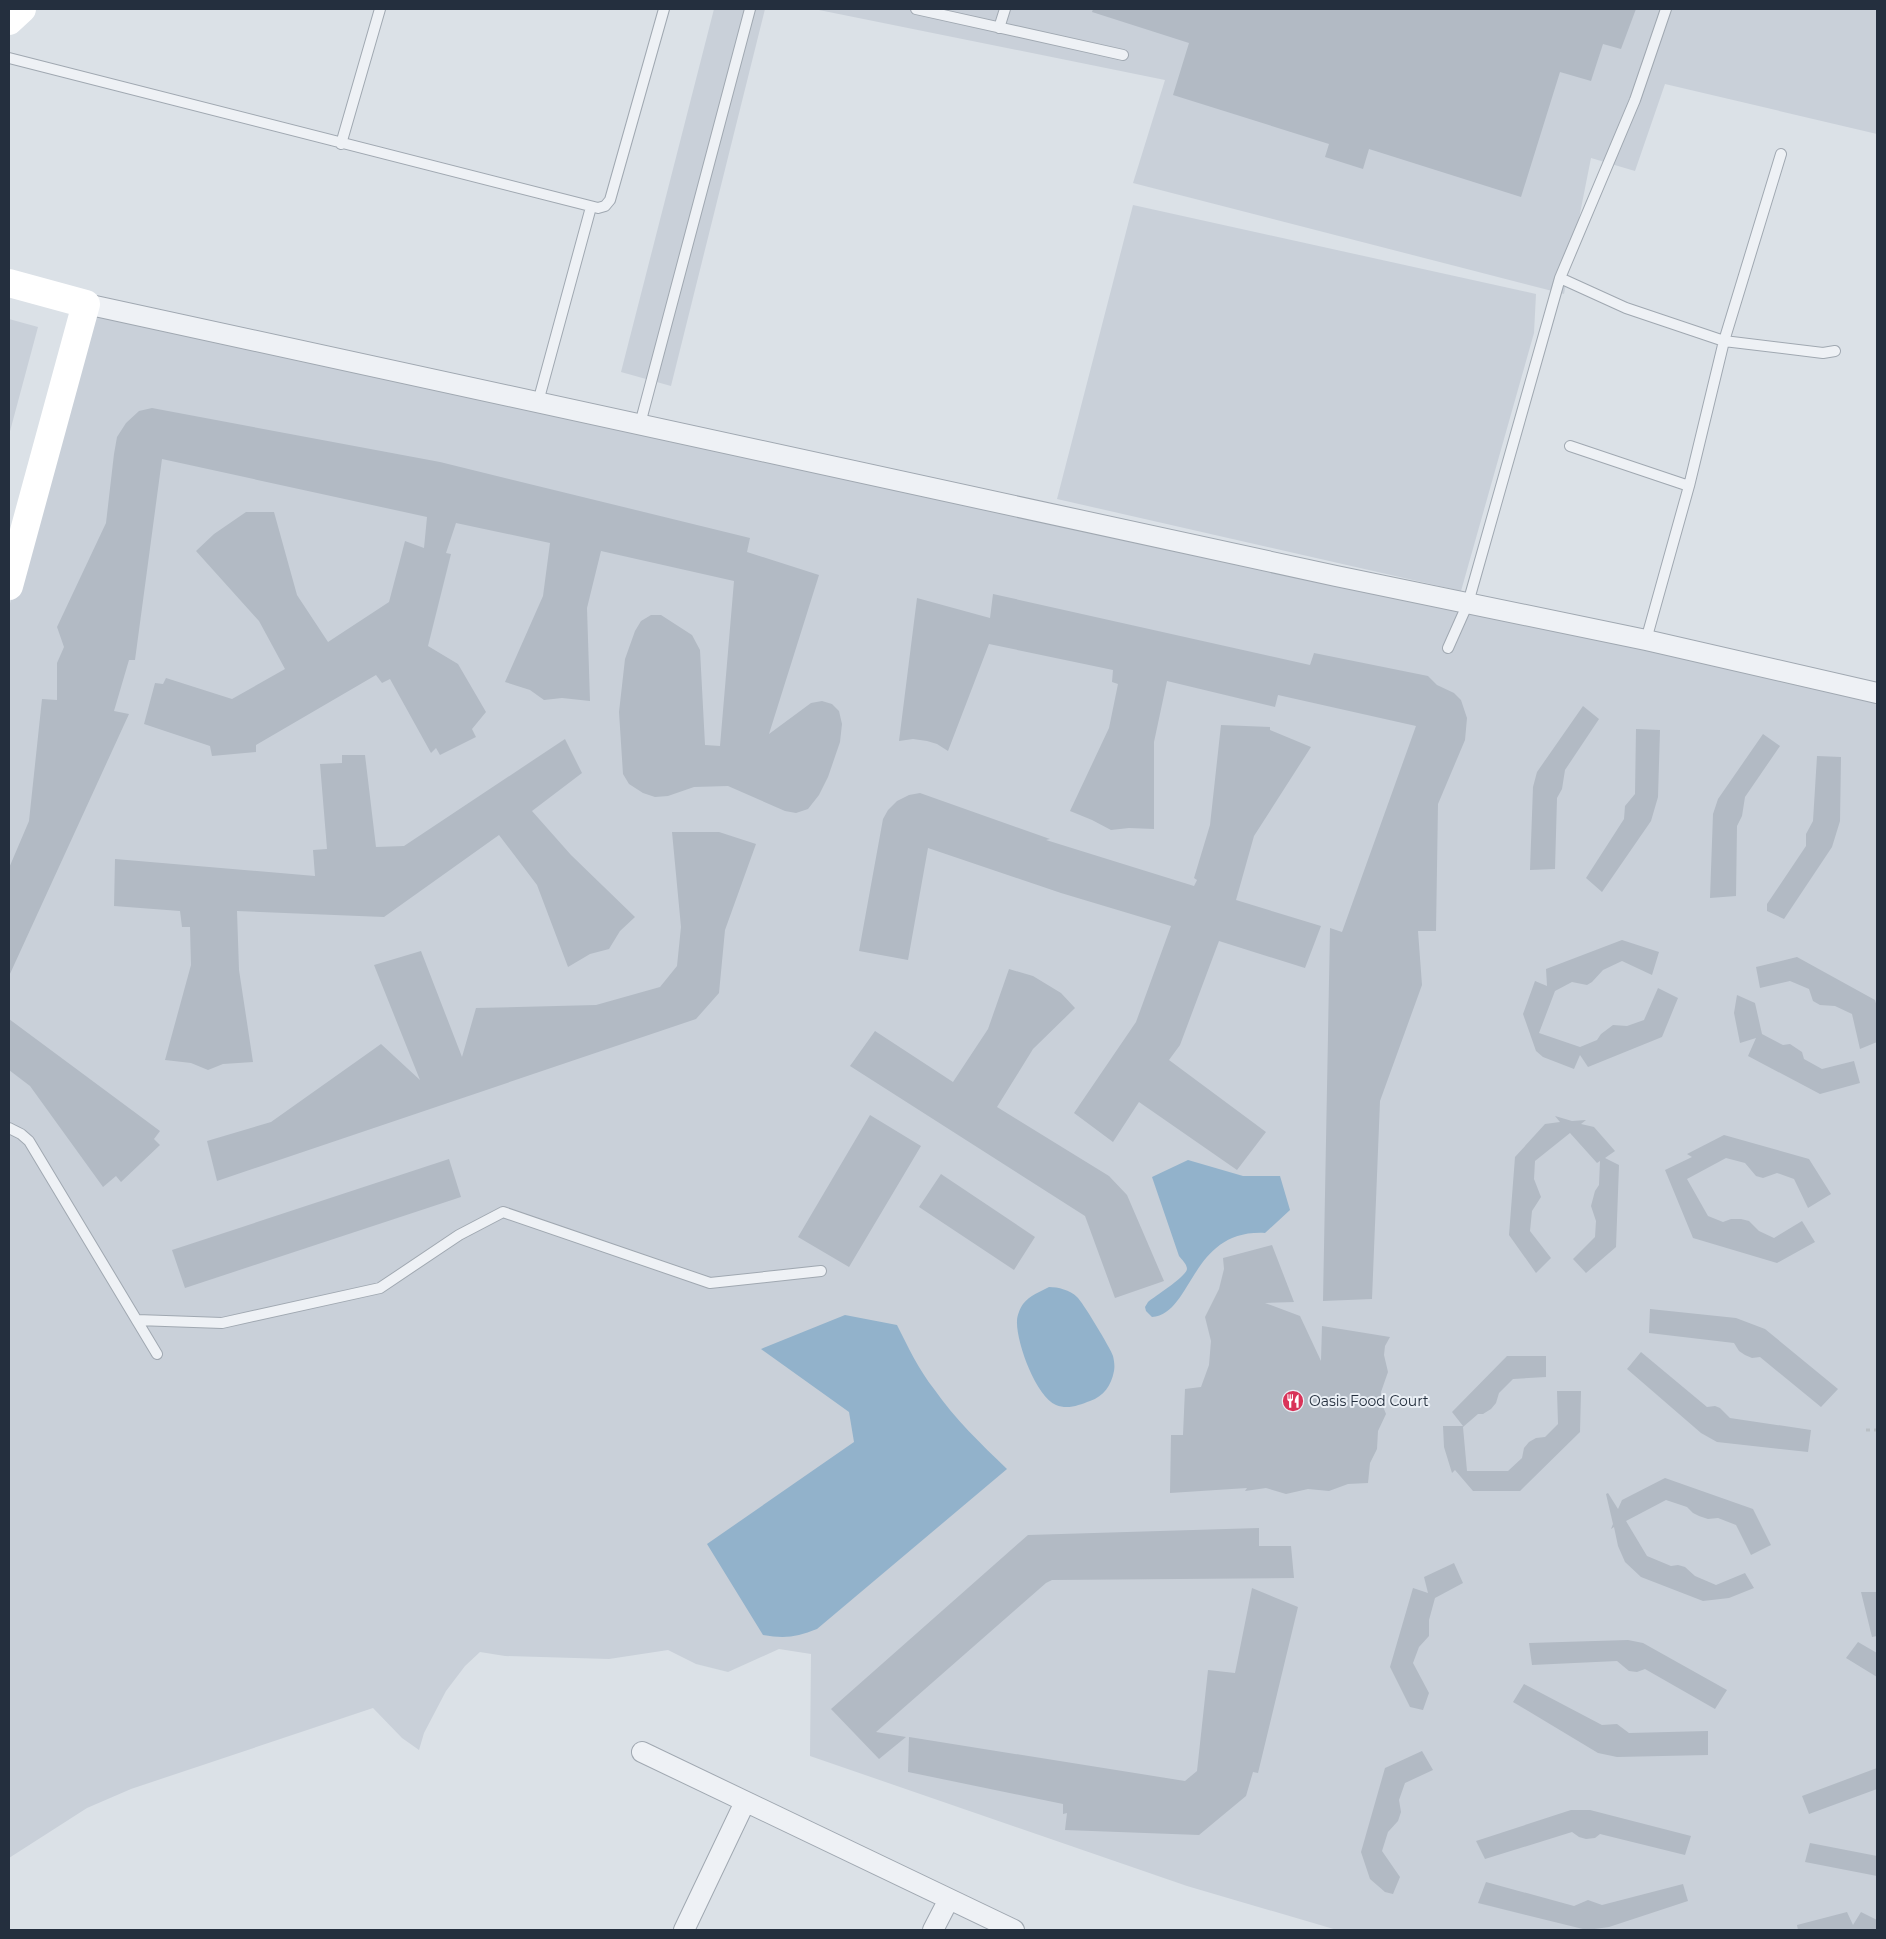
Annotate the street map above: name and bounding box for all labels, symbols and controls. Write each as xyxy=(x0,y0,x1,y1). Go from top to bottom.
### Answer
restaurant icon: Oasis Food Court xyxy=(1281,1389,1305,1413)
place label: Oasis Food Court xyxy=(1309,1392,1429,1410)

